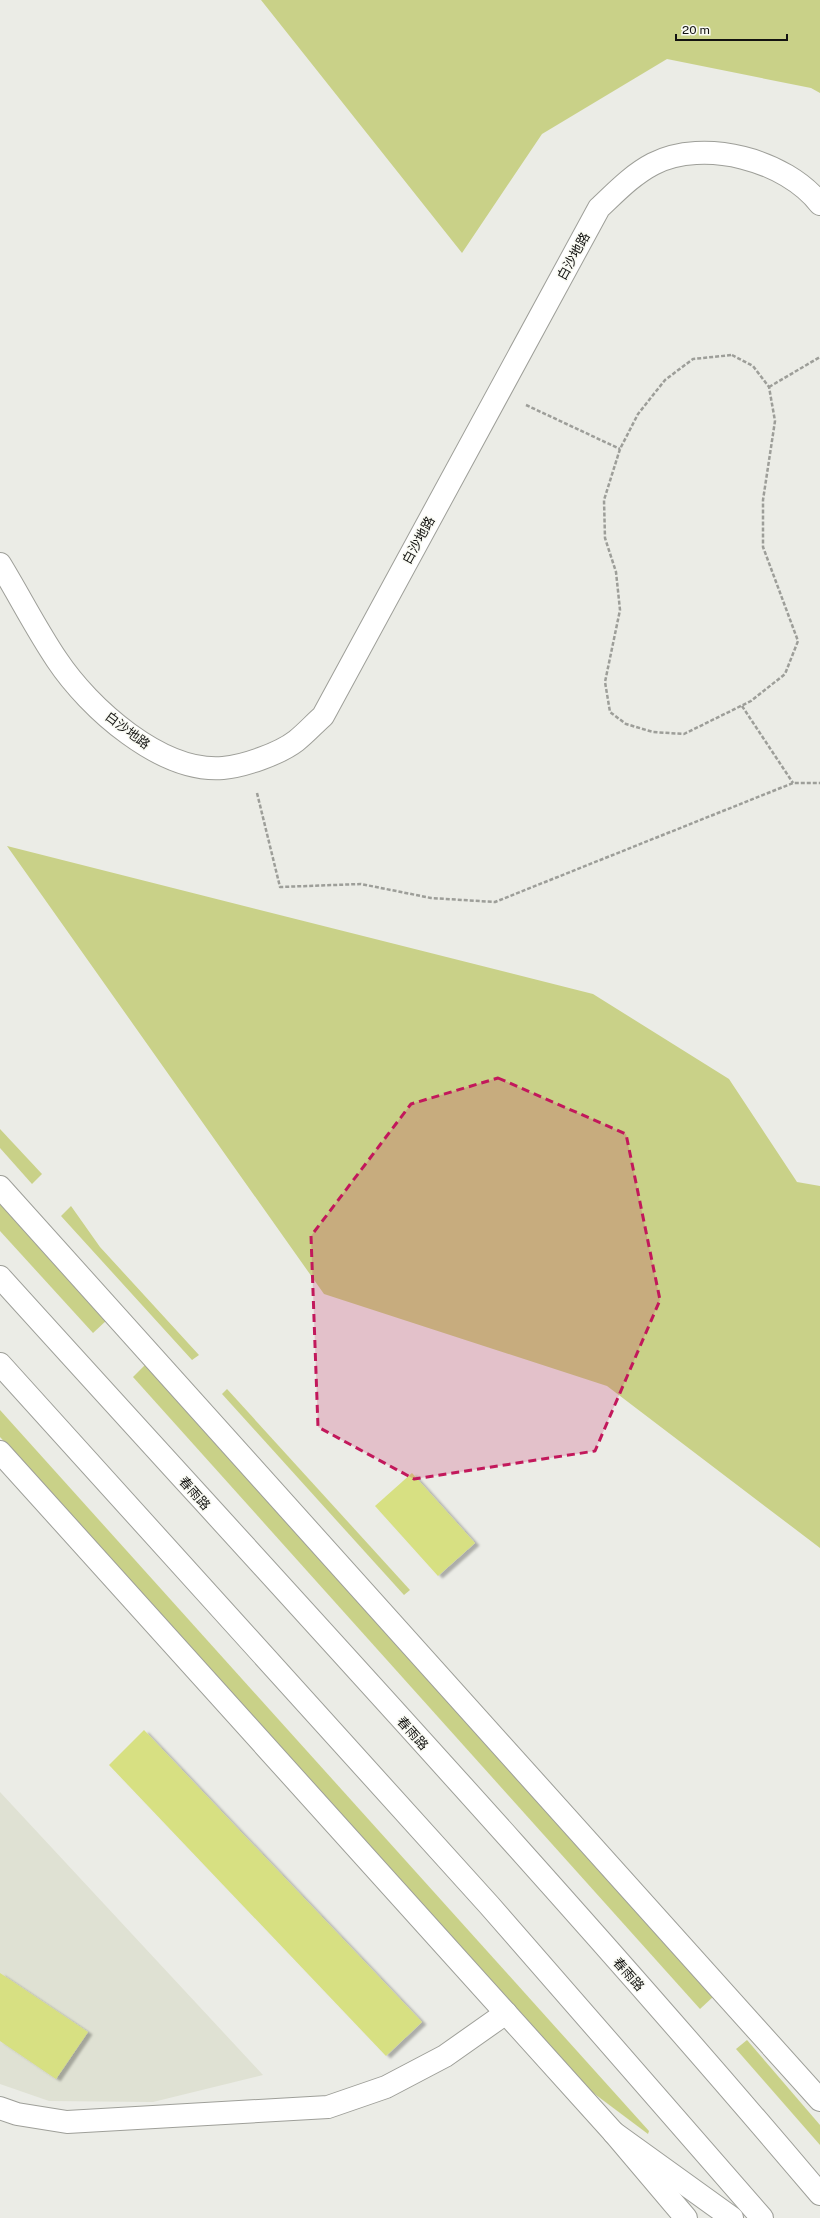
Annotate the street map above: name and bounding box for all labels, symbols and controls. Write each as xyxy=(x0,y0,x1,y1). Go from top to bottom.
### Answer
scale bar xyxy=(676,16,787,42)
text: 20 m xyxy=(682,23,710,37)
street label: 白沙地路 xyxy=(554,230,593,283)
street label: 白沙地路 xyxy=(399,514,438,567)
street label: 白沙地路 xyxy=(102,709,153,752)
street label: 春雨路 xyxy=(176,1474,213,1513)
street label: 春雨路 xyxy=(394,1714,431,1753)
street label: 春雨路 xyxy=(610,1955,647,1994)

